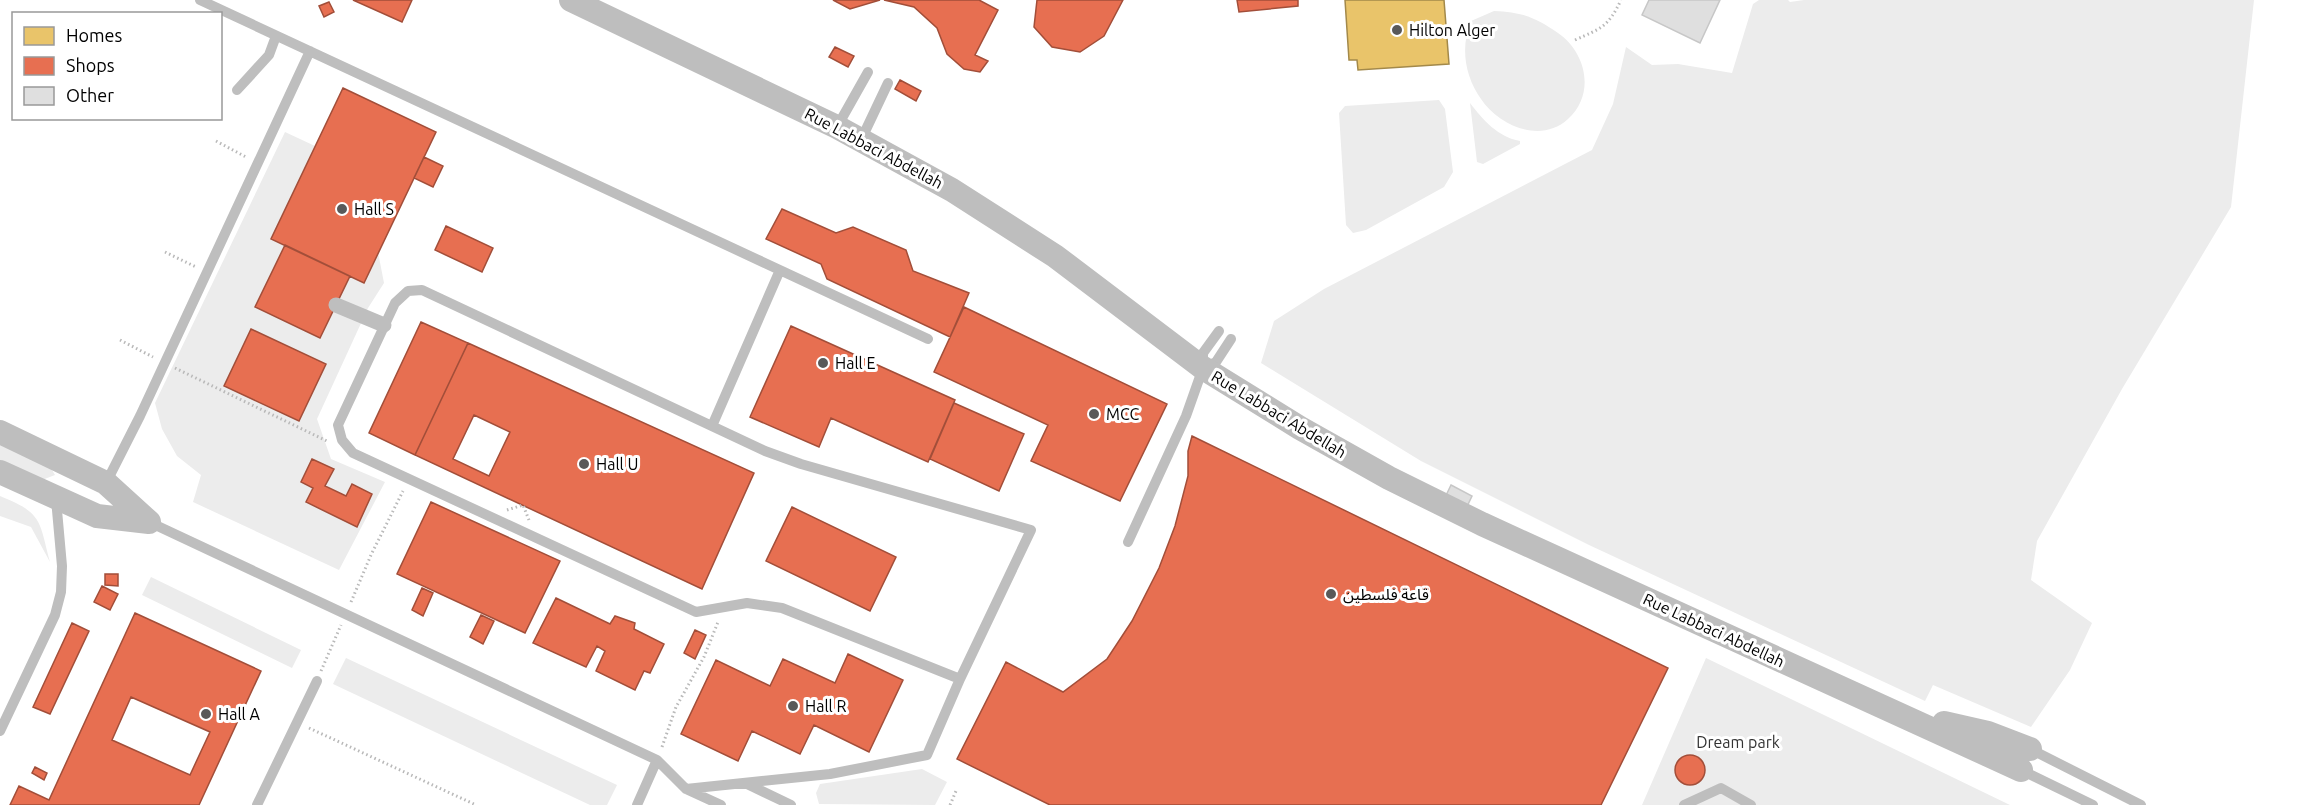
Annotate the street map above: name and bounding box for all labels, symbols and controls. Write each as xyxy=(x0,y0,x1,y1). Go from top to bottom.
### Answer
legend xyxy=(12,12,222,120)
place label: Hilton Alger xyxy=(1409,21,1495,39)
marker: Hilton Alger xyxy=(1390,23,1404,37)
text: Homes xyxy=(66,25,123,45)
text: Shops xyxy=(66,55,115,75)
text: Other xyxy=(66,85,114,105)
street label: Rue Labbaci Abdellah xyxy=(802,104,946,192)
place label: Hall S xyxy=(354,200,394,218)
marker: Hall S xyxy=(335,202,349,216)
place label: Hall E xyxy=(835,354,875,372)
marker: Hall E xyxy=(816,356,830,370)
street label: Rue Labbaci Abdellah xyxy=(1209,367,1349,461)
place label: MCC xyxy=(1106,405,1140,423)
marker: MCC xyxy=(1087,407,1101,421)
place label: Hall U xyxy=(596,455,638,473)
marker: Hall U xyxy=(577,457,591,471)
place label: قاعة فلسطين xyxy=(1343,585,1429,604)
marker: قاعة فلسطين xyxy=(1324,587,1338,601)
street label: Rue Labbaci Abdellah xyxy=(1641,589,1787,671)
place label: Hall R xyxy=(805,697,846,715)
marker: Hall R xyxy=(786,699,800,713)
place label: Hall A xyxy=(218,705,260,723)
marker: Hall A xyxy=(199,707,213,721)
park label: Dream park xyxy=(1696,733,1780,751)

